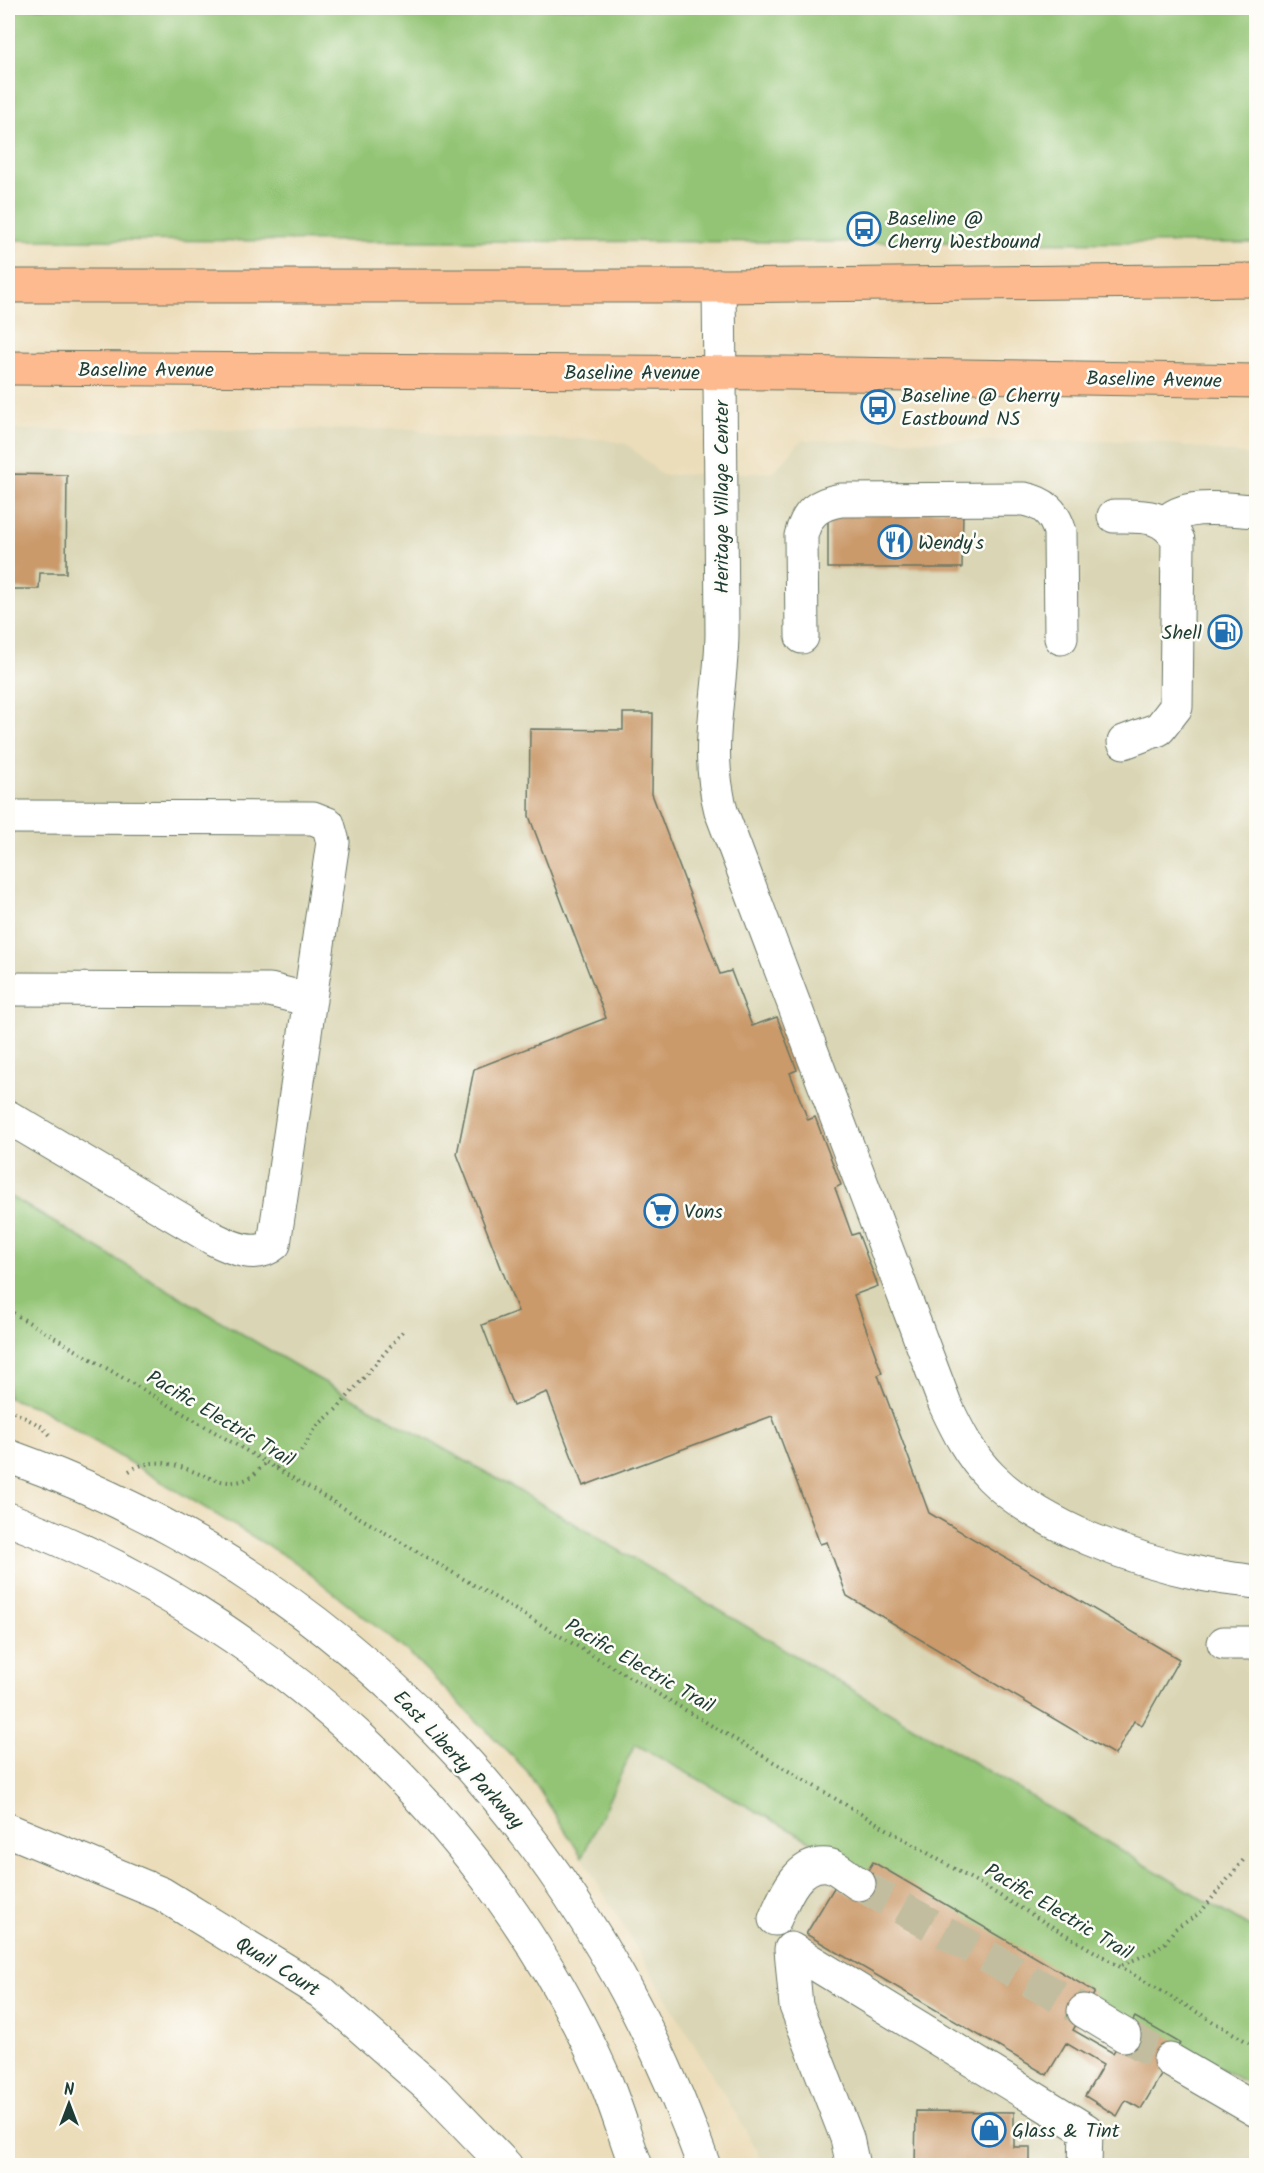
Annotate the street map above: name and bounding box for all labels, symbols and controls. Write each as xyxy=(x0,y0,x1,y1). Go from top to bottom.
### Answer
place label: Baseline @ Cherry Westbound xyxy=(887,204,1041,259)
bus stop icon: Baseline @ Cherry Westbound xyxy=(846,211,882,247)
street label: Baseline Avenue xyxy=(78,355,214,387)
street label: Baseline Avenue xyxy=(564,358,700,390)
street label: Baseline Avenue xyxy=(1086,364,1222,398)
place label: Baseline @ Cherry Eastbound NS xyxy=(901,381,1060,436)
bus stop icon: Baseline @ Cherry Eastbound NS xyxy=(860,389,896,425)
street label: Heritage Village Center xyxy=(707,399,739,594)
restaurant icon: Wendy's xyxy=(877,524,913,560)
place label: Wendy's xyxy=(918,528,985,560)
fuel station icon: Shell xyxy=(1207,614,1243,650)
place label: Shell xyxy=(1162,618,1202,650)
supermarket icon: Vons xyxy=(643,1193,679,1229)
place label: Vons xyxy=(684,1197,723,1229)
street label: Pacific Electric Trail xyxy=(140,1363,300,1477)
street label: Pacific Electric Trail xyxy=(558,1611,720,1723)
street label: East Liberty Parkway xyxy=(384,1683,531,1838)
street label: Pacific Electric Trail xyxy=(978,1856,1138,1970)
street label: Quail Court xyxy=(228,1929,326,2006)
north arrow xyxy=(39,2074,99,2134)
text: N xyxy=(64,2078,74,2103)
shop icon: Glass & Tint xyxy=(971,2112,1007,2148)
place label: Glass & Tint xyxy=(1012,2116,1120,2148)

